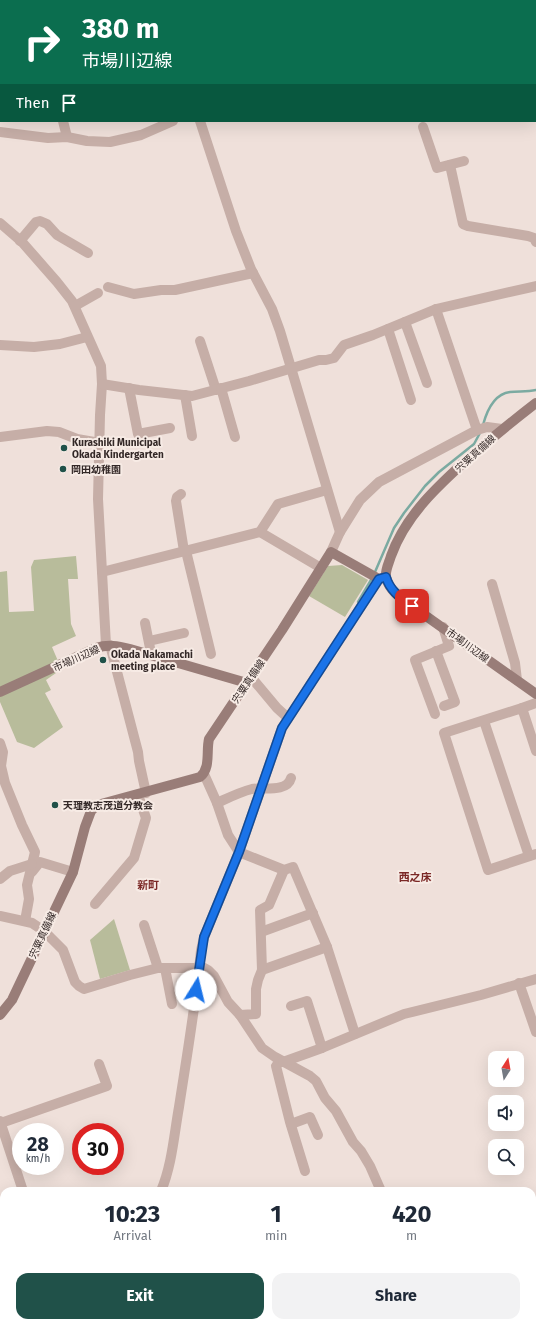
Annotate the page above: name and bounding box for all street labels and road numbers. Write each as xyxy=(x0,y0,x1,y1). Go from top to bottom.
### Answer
street label: 宍粟真備線 xyxy=(453,433,498,475)
street label: 市場川辺線 xyxy=(444,626,491,665)
street label: 市場川辺線 xyxy=(51,643,102,675)
street label: 宍粟真備線 xyxy=(230,657,268,706)
street label: 宍粟真備線 xyxy=(27,910,59,961)

